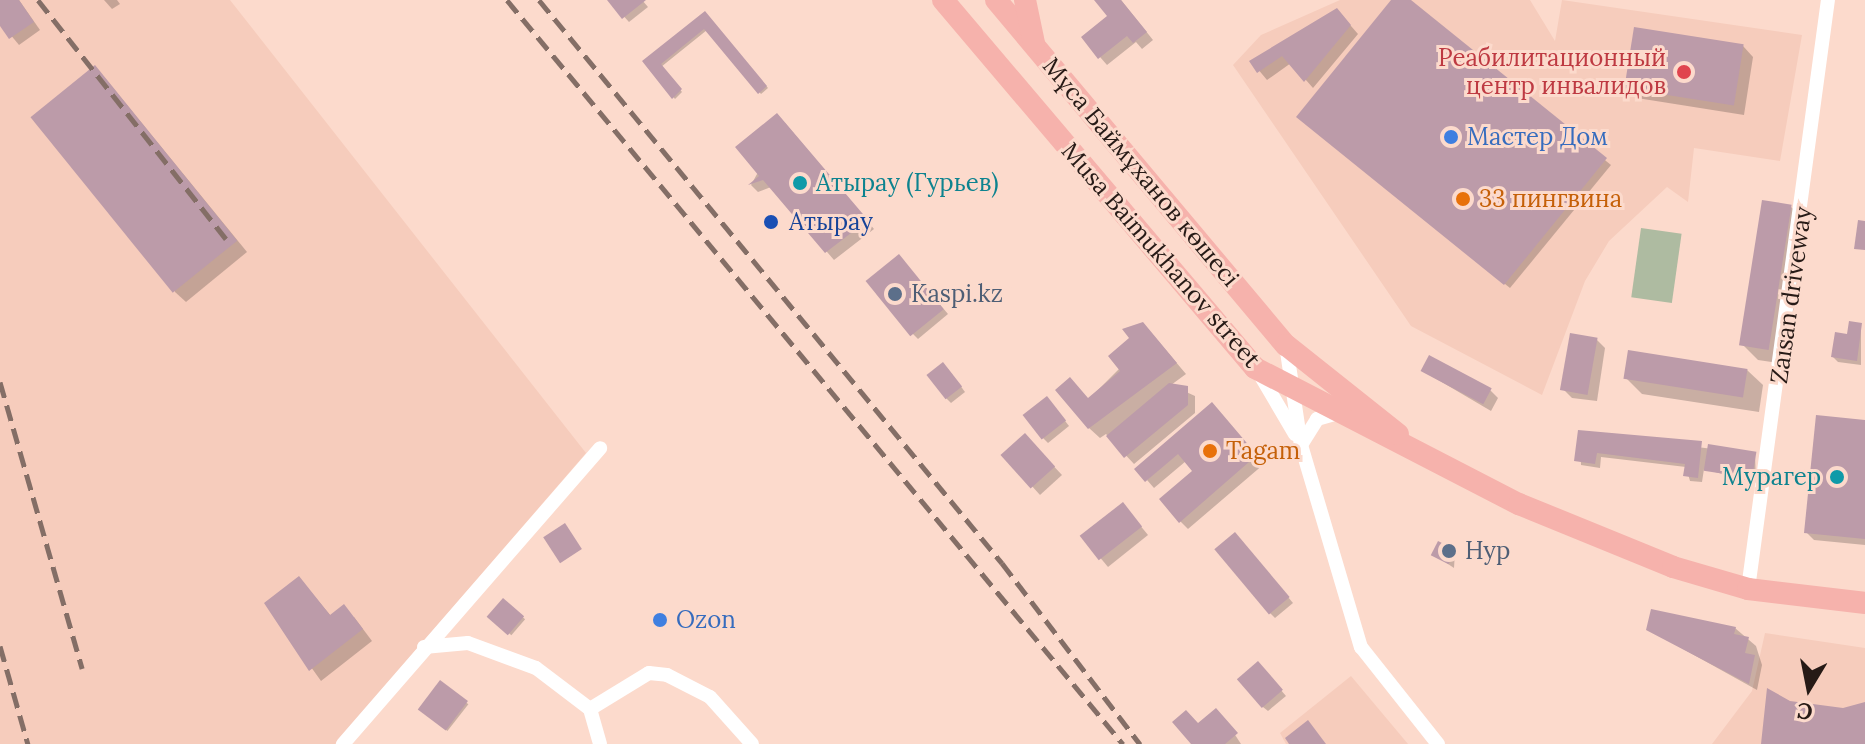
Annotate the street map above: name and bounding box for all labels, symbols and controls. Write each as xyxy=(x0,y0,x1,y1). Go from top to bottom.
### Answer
place label: Реабилитационный центр инвалидов xyxy=(1438,44,1666,100)
street label: Мұса Баймұханов көшесі xyxy=(1037,52,1245,292)
marker: Реабилитационный центр инвалидов xyxy=(1673,61,1695,83)
place label: Мастер Дом xyxy=(1467,123,1608,151)
marker: Мастер Дом xyxy=(1442,128,1460,146)
street label: Musa Baimukhanov street xyxy=(1056,137,1266,373)
place label: Атырау (Гурьев) xyxy=(816,169,999,197)
marker: Атырау (Гурьев) xyxy=(791,174,809,192)
place label: 33 пингвина xyxy=(1479,185,1622,213)
marker: 33 пингвина xyxy=(1454,190,1472,208)
street label: Zaısan driveway xyxy=(1764,205,1818,385)
place label: Атырау xyxy=(789,208,873,236)
marker: Атырау xyxy=(760,211,782,233)
place label: Kaspi.kz xyxy=(911,280,1003,308)
marker: Kaspi.kz xyxy=(886,285,904,303)
place label: Tagam xyxy=(1226,437,1300,465)
marker: Tagam xyxy=(1201,442,1219,460)
place label: Мурагер xyxy=(1722,463,1821,491)
marker: Мурагер xyxy=(1828,468,1846,486)
place label: Нур xyxy=(1465,537,1510,565)
marker: Нур xyxy=(1440,542,1458,560)
place label: Ozon xyxy=(676,606,736,634)
marker: Ozon xyxy=(651,611,669,629)
north arrow xyxy=(1769,648,1849,728)
text: С xyxy=(1795,697,1815,727)

